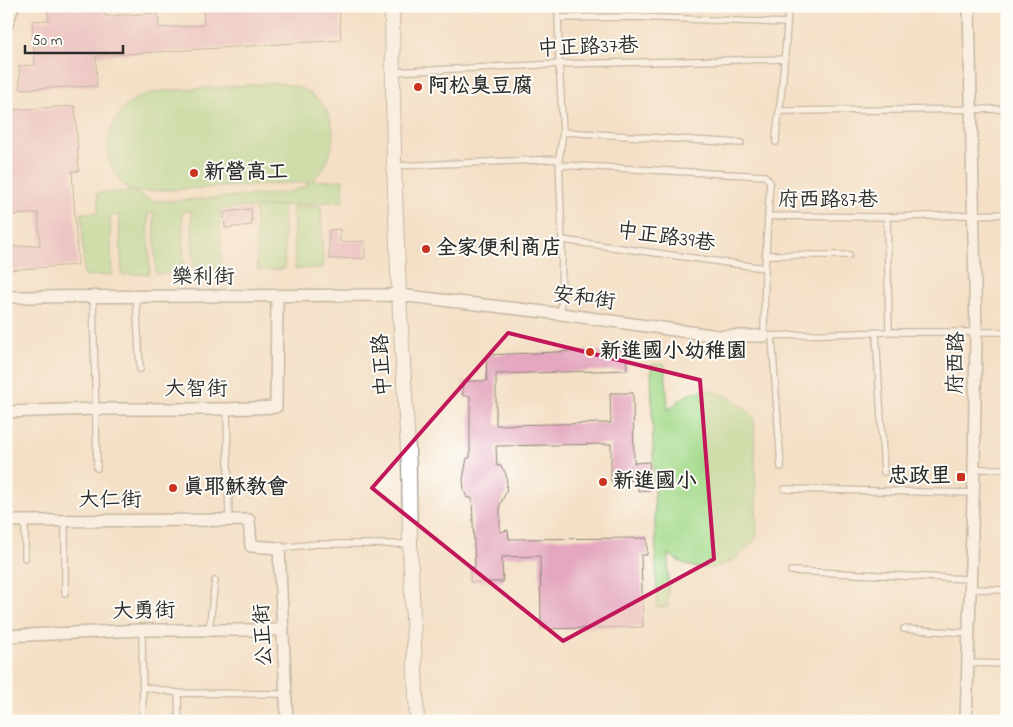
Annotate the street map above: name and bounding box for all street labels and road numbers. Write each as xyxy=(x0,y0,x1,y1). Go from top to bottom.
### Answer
street label: 中正路37巷 xyxy=(537,31,639,65)
street label: 府西路87巷 xyxy=(778,186,878,216)
street label: 中正路39巷 xyxy=(615,216,717,260)
street label: 樂利街 xyxy=(172,263,235,293)
street label: 安和街 xyxy=(551,280,617,318)
street label: 府西路 xyxy=(941,331,973,395)
street label: 中正路 xyxy=(366,333,400,397)
street label: 大智街 xyxy=(165,375,228,405)
street label: 大仁街 xyxy=(79,486,142,516)
street label: 大勇街 xyxy=(112,596,176,628)
street label: 公正街 xyxy=(247,603,281,667)

